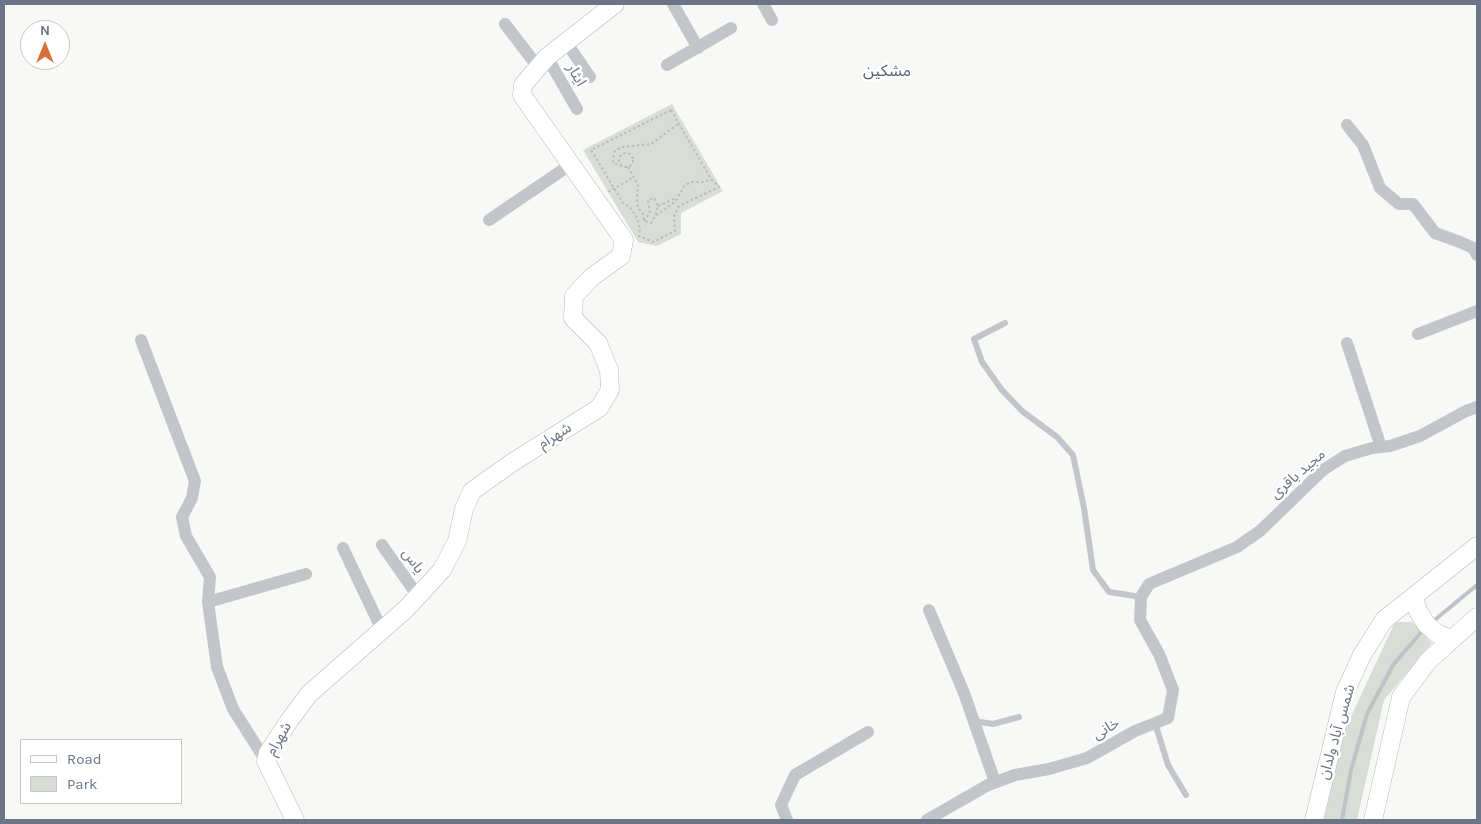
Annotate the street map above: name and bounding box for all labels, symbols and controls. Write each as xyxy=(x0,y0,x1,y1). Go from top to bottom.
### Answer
north arrow xyxy=(20,20,70,70)
text: N xyxy=(40,22,50,39)
street label: ایثار xyxy=(562,60,590,90)
district label: مشکین xyxy=(863,61,911,81)
street label: شهرام xyxy=(535,419,575,453)
street label: مجید باقری xyxy=(1267,445,1329,503)
street label: یاس xyxy=(398,545,428,577)
street label: شمس آباد ولدان xyxy=(1315,682,1359,782)
street label: خانی xyxy=(1089,714,1123,744)
street label: شهرام xyxy=(262,719,296,759)
legend xyxy=(20,739,182,804)
text: Road xyxy=(67,750,102,768)
text: Park xyxy=(67,775,97,793)

